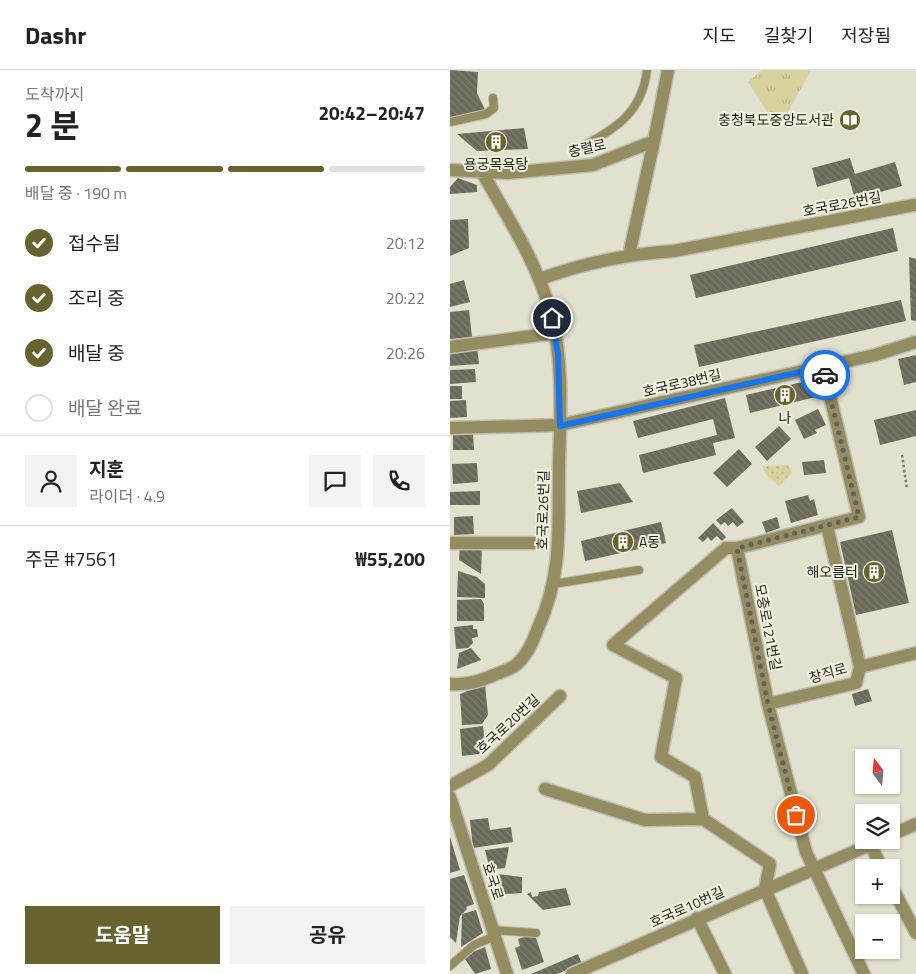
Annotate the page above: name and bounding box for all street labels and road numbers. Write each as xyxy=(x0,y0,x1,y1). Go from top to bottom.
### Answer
street label: 충렬로 xyxy=(566,133,608,162)
street label: 호국로26번길 xyxy=(801,186,883,221)
street label: 호국로38번길 xyxy=(641,363,723,402)
street label: 호국로26번길 xyxy=(531,470,554,550)
street label: 모충로121번길 xyxy=(750,582,787,672)
street label: 창직로 xyxy=(806,657,849,688)
street label: 호국로20번길 xyxy=(471,689,544,759)
street label: 호국로 xyxy=(478,859,509,903)
street label: 호국로10번길 xyxy=(646,881,728,932)

